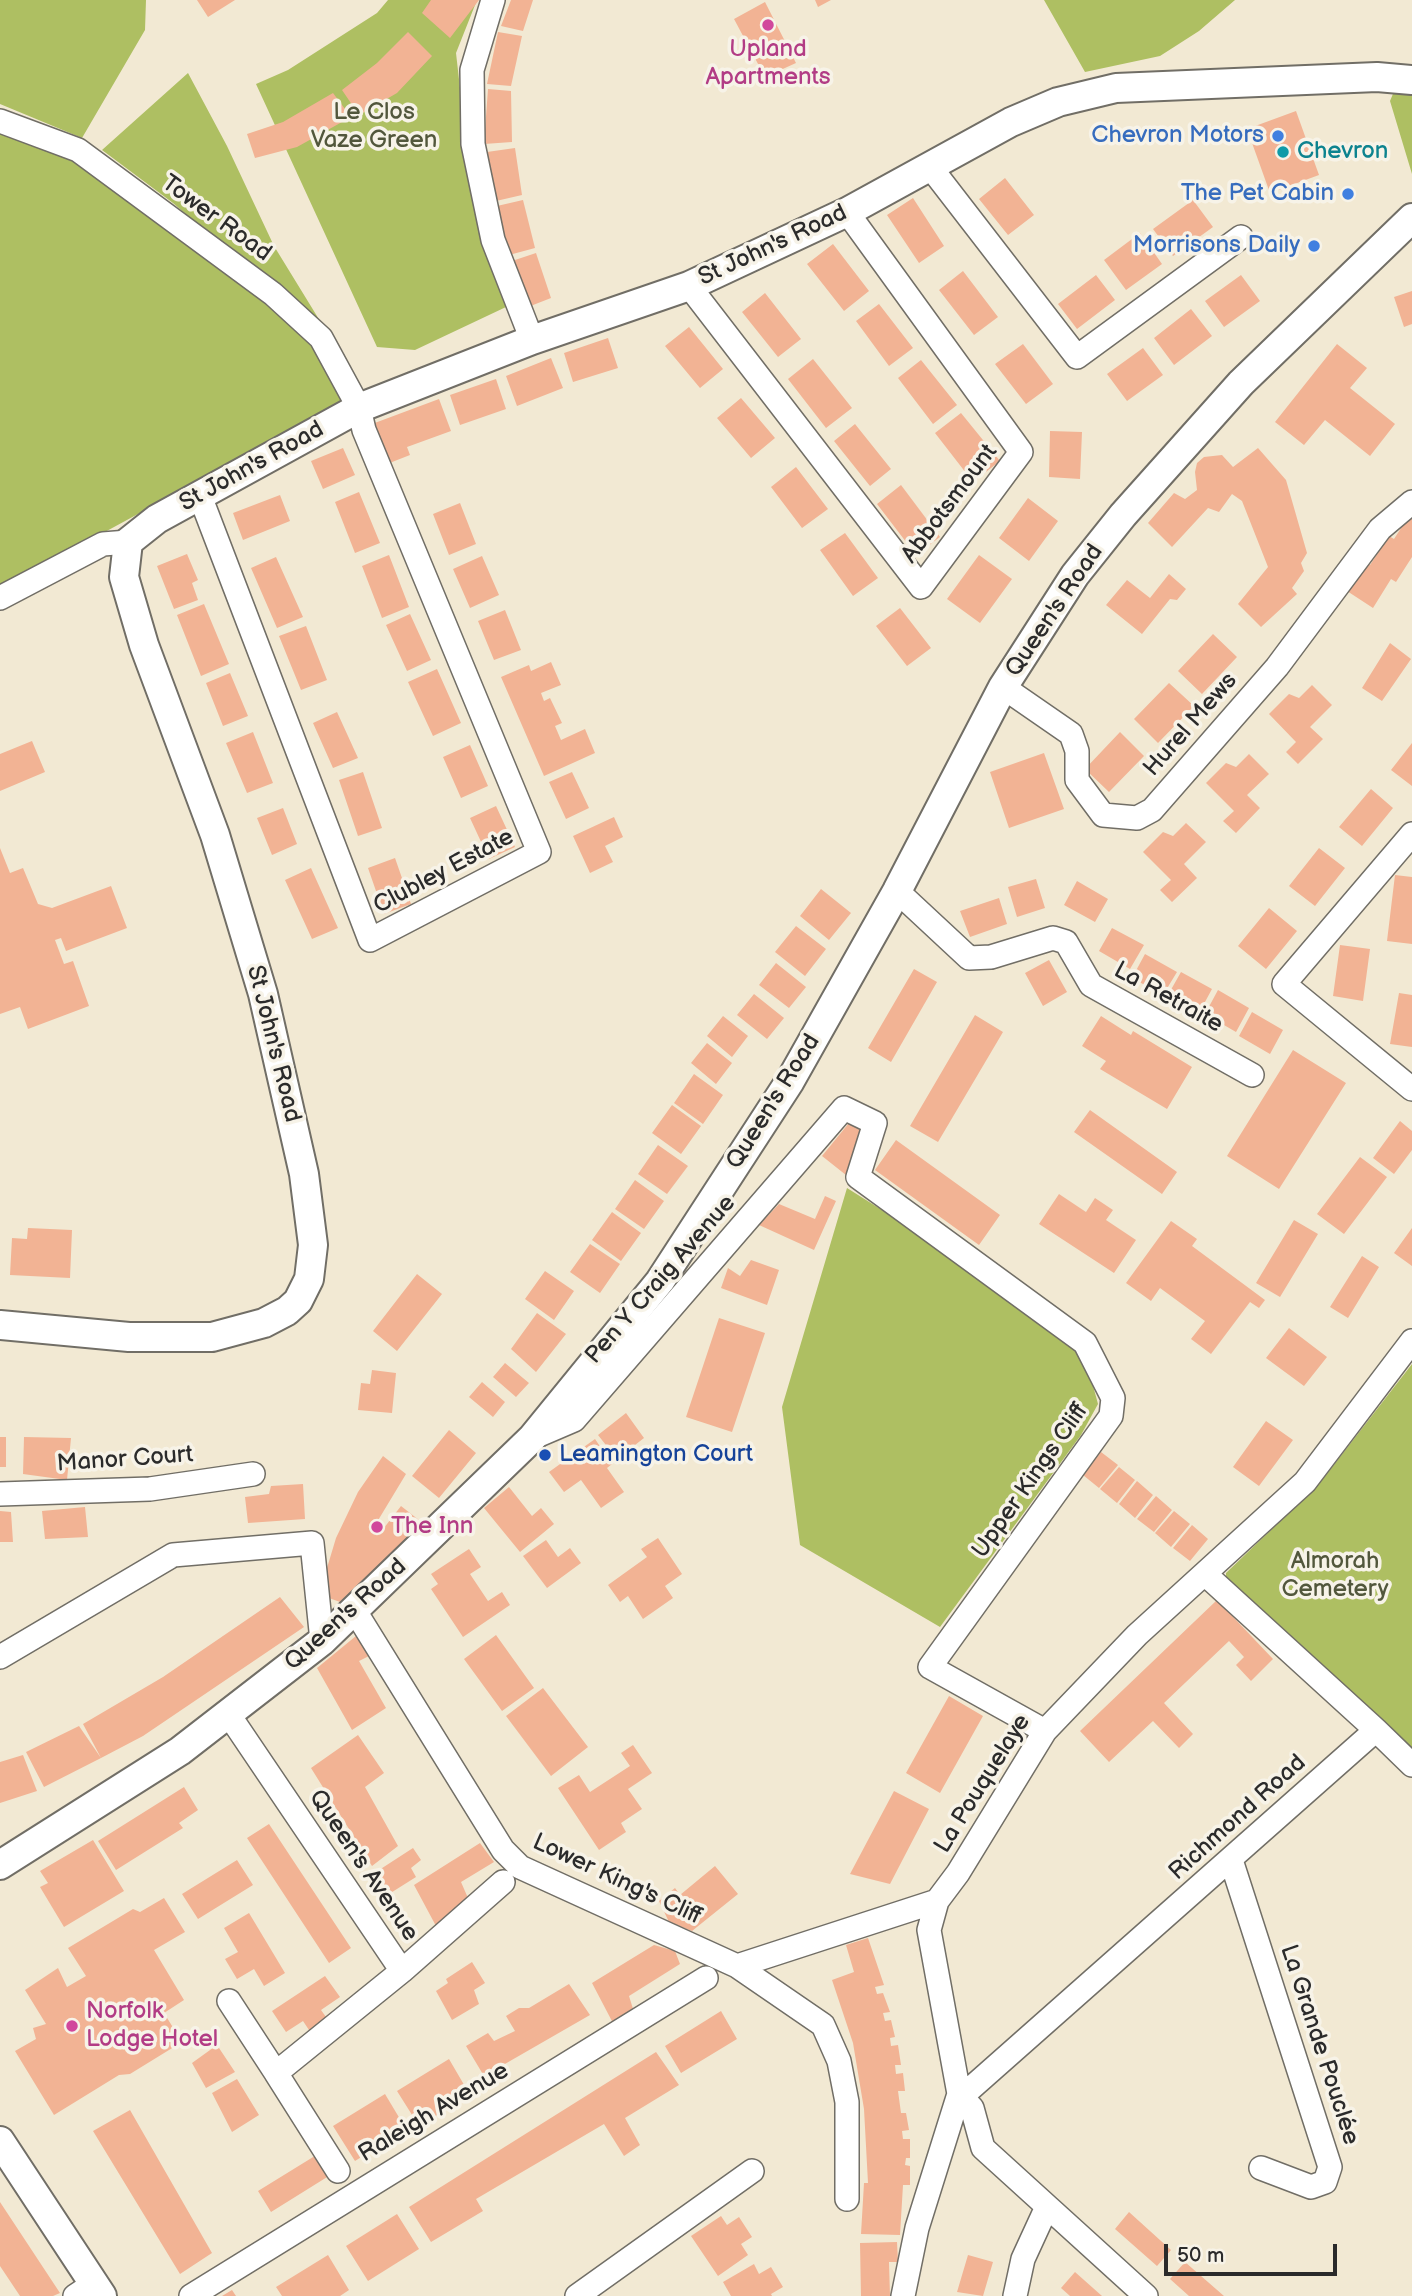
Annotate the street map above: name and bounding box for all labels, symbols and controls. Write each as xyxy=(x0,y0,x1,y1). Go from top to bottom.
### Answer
marker: Upland Apartments xyxy=(760,17,776,33)
place label: Upland Apartments xyxy=(705,36,831,92)
park label: Le Clos Vaze Green xyxy=(311,99,437,155)
place label: Chevron Motors xyxy=(1091,122,1264,150)
marker: Chevron Motors xyxy=(1270,128,1286,144)
place label: Chevron xyxy=(1297,138,1388,166)
marker: Chevron xyxy=(1275,144,1291,160)
street label: Tower Road xyxy=(155,170,277,268)
place label: The Pet Cabin xyxy=(1181,180,1334,208)
marker: The Pet Cabin xyxy=(1340,186,1356,202)
street label: St John's Road xyxy=(694,199,852,293)
place label: Morrisons Daily xyxy=(1133,232,1300,260)
marker: Morrisons Daily xyxy=(1306,238,1322,254)
street label: St John's Road xyxy=(175,415,329,519)
street label: Abbotsmount xyxy=(896,439,1004,569)
street label: Queen's Road xyxy=(1000,539,1110,683)
street label: Hurel Mews xyxy=(1138,667,1244,783)
street label: Clubley Estate xyxy=(369,823,519,921)
street label: La Retraite xyxy=(1109,956,1227,1040)
street label: St John's Road xyxy=(240,963,306,1125)
street label: Queen's Road xyxy=(721,1029,827,1175)
street label: Pen Y Craig Avenue xyxy=(580,1190,742,1370)
street label: Upper Kings Cliff xyxy=(967,1398,1095,1564)
street label: Manor Court xyxy=(56,1441,194,1479)
place label: Leamington Court xyxy=(559,1441,753,1469)
marker: Leamington Court xyxy=(537,1447,553,1463)
place label: The Inn xyxy=(391,1513,473,1541)
marker: The Inn xyxy=(369,1519,385,1535)
park label: Almorah Cemetery xyxy=(1282,1548,1388,1604)
street label: Queen's Road xyxy=(279,1553,413,1677)
street label: La Pouquelaye xyxy=(929,1709,1037,1859)
street label: Richmond Road xyxy=(1164,1749,1312,1887)
street label: Queen's Avenue xyxy=(302,1785,424,1947)
street label: Lower King's Cliff xyxy=(528,1828,706,1932)
street label: La Grande Pouclée xyxy=(1273,1941,1365,2149)
place label: Norfolk Lodge Hotel xyxy=(86,1998,218,2054)
marker: Norfolk Lodge Hotel xyxy=(64,2018,80,2034)
street label: Raleigh Avenue xyxy=(354,2057,514,2169)
scale bar xyxy=(1167,2230,1340,2274)
text: 50 m xyxy=(1177,2243,1224,2268)

